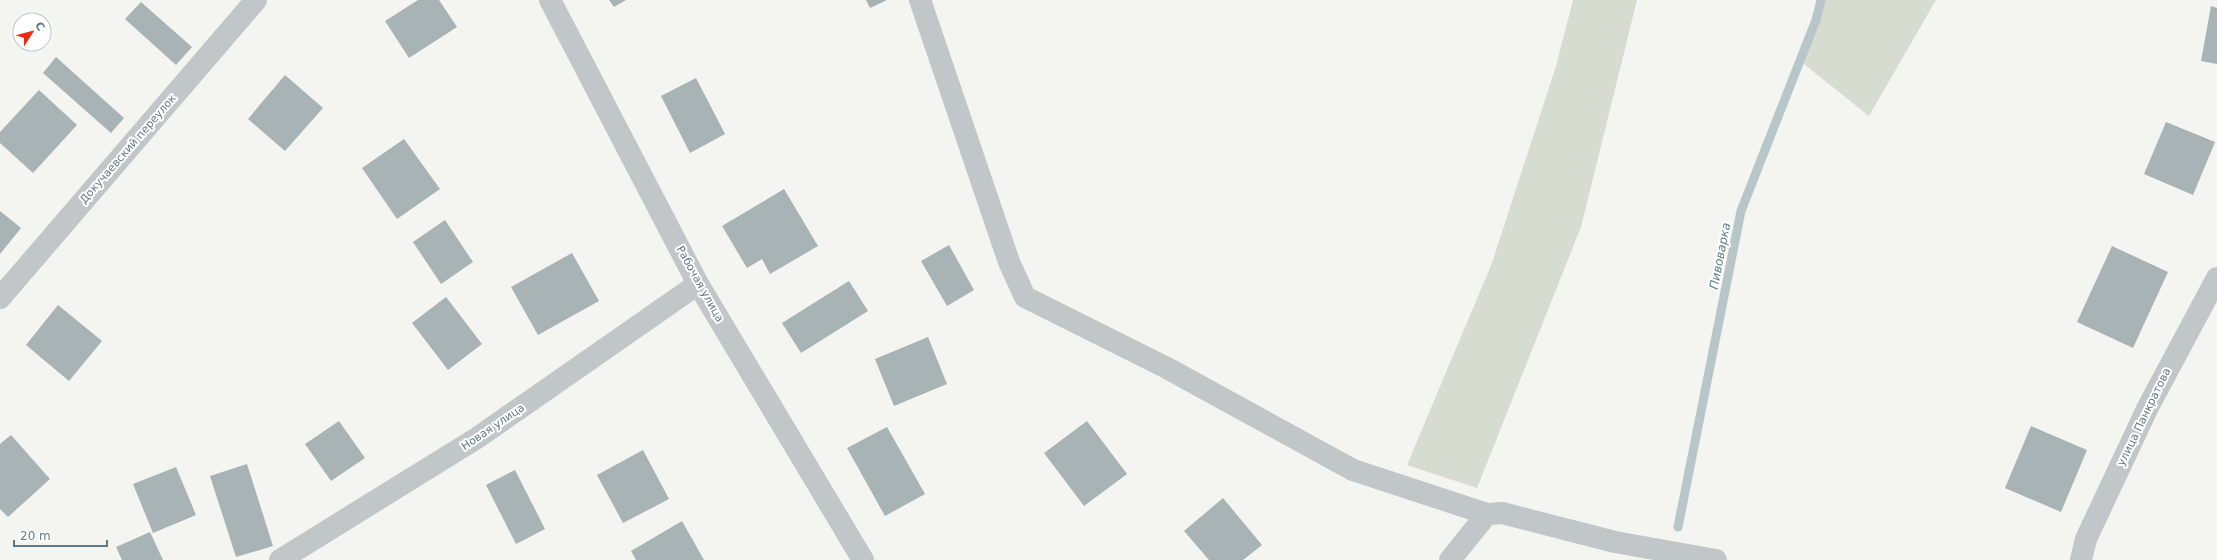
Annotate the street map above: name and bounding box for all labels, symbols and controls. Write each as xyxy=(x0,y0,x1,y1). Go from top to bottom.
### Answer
north arrow xyxy=(12,12,52,52)
text: С xyxy=(32,19,47,34)
street label: Докучаевский переулок xyxy=(77,92,179,206)
water label: Пивоварка xyxy=(1707,221,1733,291)
street label: Рабочая улица xyxy=(674,244,726,324)
street label: улица Панкратова xyxy=(2115,366,2173,468)
street label: Новая улица xyxy=(459,401,527,453)
scale bar xyxy=(14,522,107,548)
text: 20 m xyxy=(20,529,51,543)

